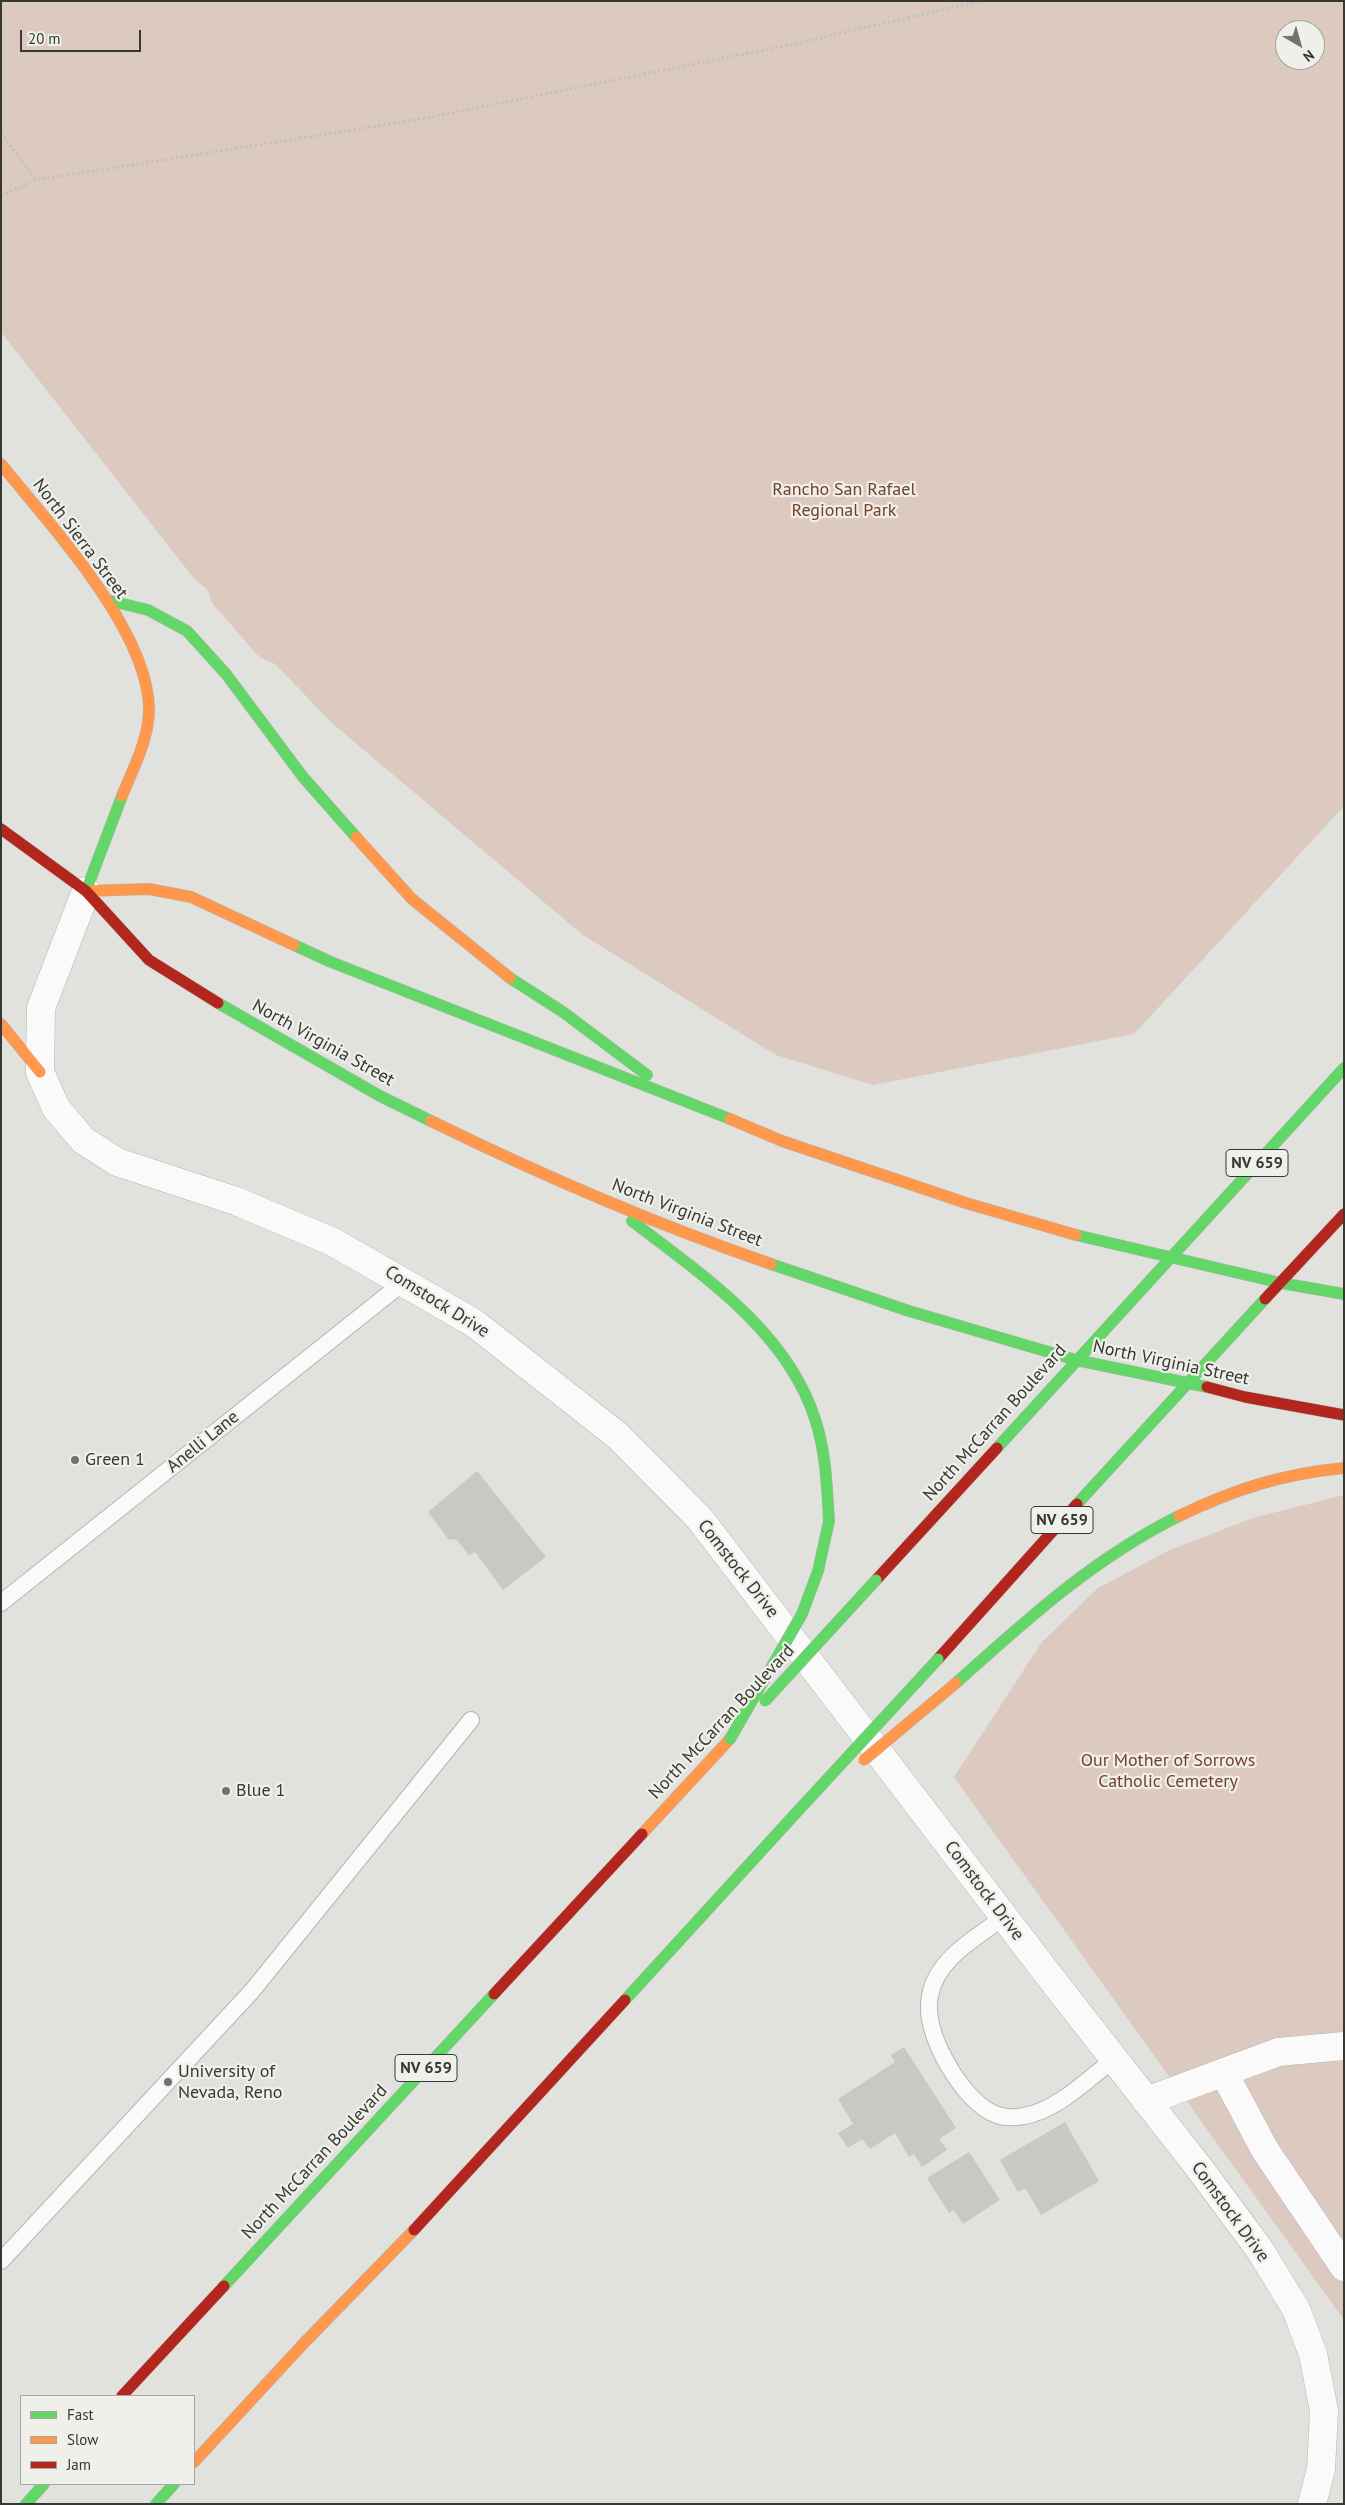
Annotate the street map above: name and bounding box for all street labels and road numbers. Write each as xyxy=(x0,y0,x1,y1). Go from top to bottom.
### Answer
street label: North Sierra Street xyxy=(28,475,132,603)
street label: North Virginia Street xyxy=(248,995,398,1091)
road number: NV 659 xyxy=(1226,1150,1288,1176)
street label: North Virginia Street xyxy=(609,1174,765,1252)
street label: Comstock Drive xyxy=(381,1261,493,1343)
street label: North Virginia Street xyxy=(1091,1336,1251,1390)
street label: North McCarran Boulevard xyxy=(919,1340,1071,1506)
street label: Anelli Lane xyxy=(163,1406,243,1478)
road number: NV 659 xyxy=(1031,1506,1093,1534)
street label: Comstock Drive xyxy=(693,1515,783,1623)
street label: North McCarran Boulevard xyxy=(645,1640,799,1804)
street label: Comstock Drive xyxy=(940,1837,1028,1945)
road number: NV 659 xyxy=(395,2054,457,2082)
street label: North McCarran Boulevard xyxy=(238,2080,392,2244)
street label: Comstock Drive xyxy=(1186,2158,1274,2266)

